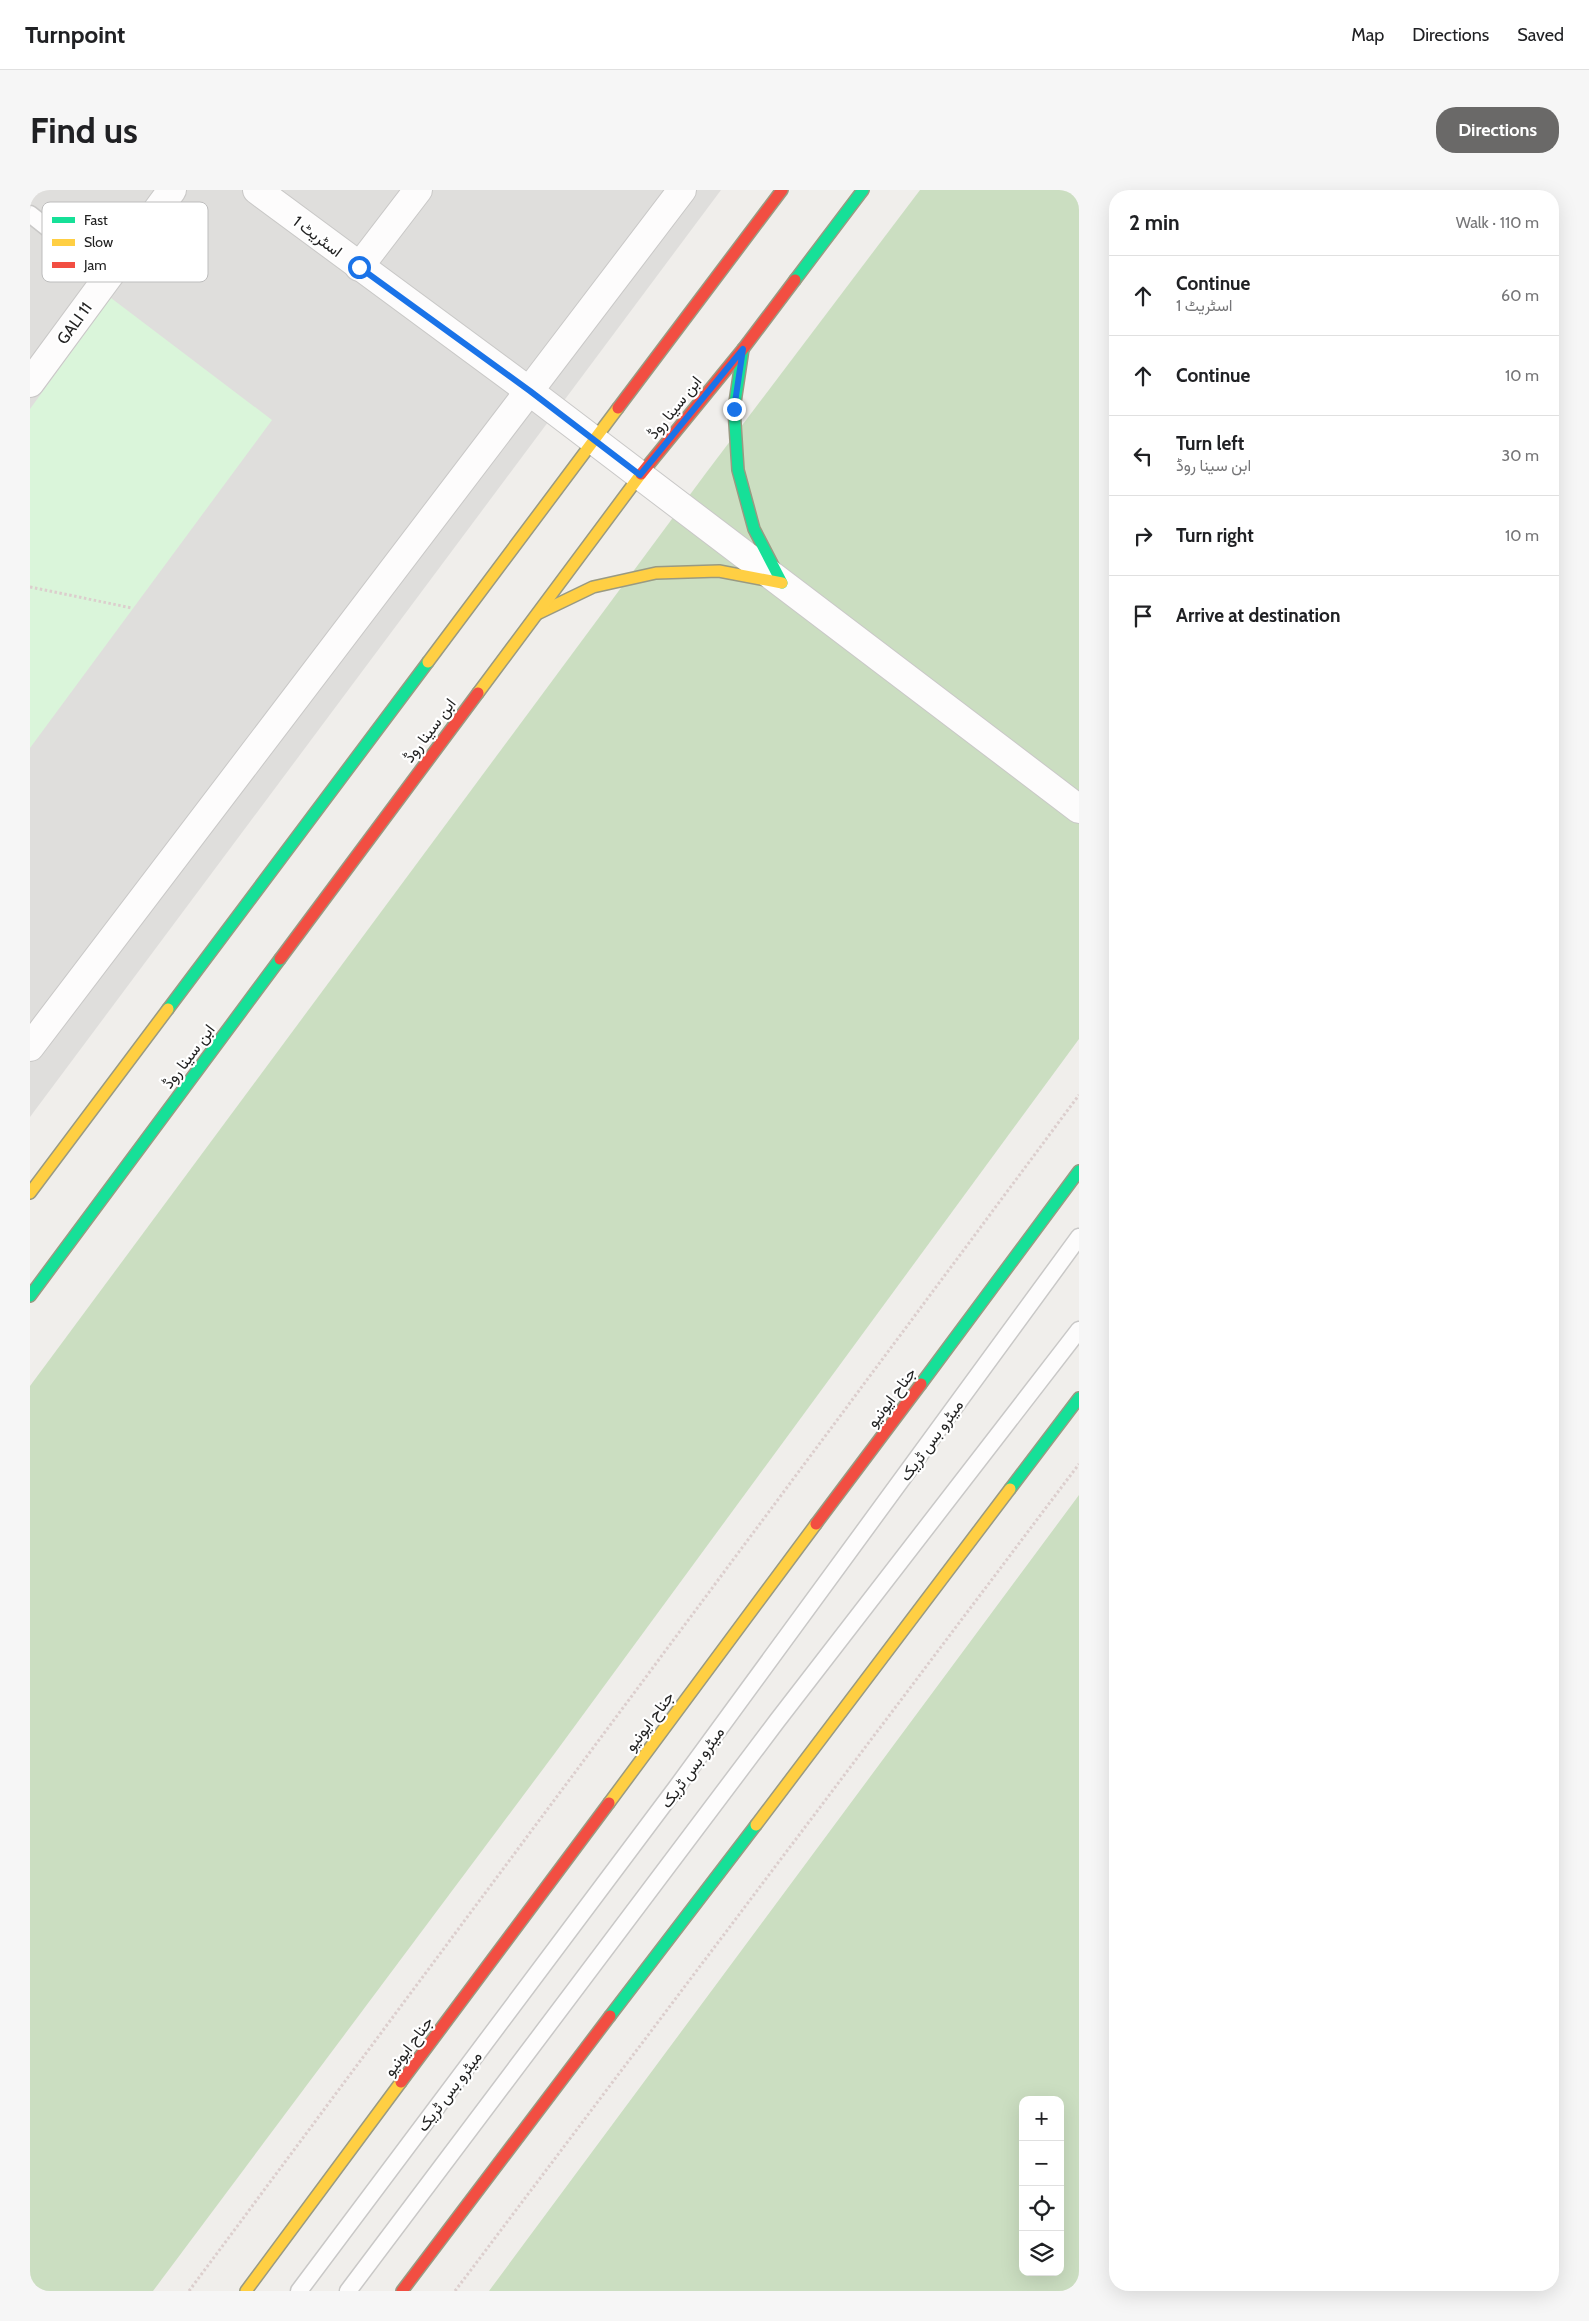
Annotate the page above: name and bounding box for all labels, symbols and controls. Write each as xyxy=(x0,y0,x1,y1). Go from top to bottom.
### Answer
text: Turnpoint xyxy=(25,20,125,49)
text: Map xyxy=(1351,24,1384,46)
text: Directions xyxy=(1412,24,1489,46)
text: Saved xyxy=(1517,24,1564,46)
button: Directions xyxy=(1436,107,1559,153)
text: Find us xyxy=(30,109,138,152)
legend xyxy=(42,202,208,282)
text: 2 min xyxy=(1129,210,1180,235)
text: Fast xyxy=(84,211,108,229)
street label: اسٹریٹ 1 xyxy=(289,212,346,262)
text: Walk · 110 m xyxy=(1456,213,1539,232)
text: Slow xyxy=(84,233,113,251)
text: Jam xyxy=(83,256,106,274)
route start xyxy=(348,256,371,279)
text: Continue xyxy=(1176,272,1250,295)
icon: ahead xyxy=(1129,282,1157,310)
text: 60 m xyxy=(1501,286,1539,305)
text: اسٹریٹ 1 xyxy=(1176,296,1233,315)
street label: GALI 11 xyxy=(53,299,96,348)
icon: ahead xyxy=(1129,362,1157,390)
text: Continue xyxy=(1176,364,1250,387)
text: 10 m xyxy=(1505,366,1539,385)
street label: ابن سینا روڈ xyxy=(643,372,706,443)
route end xyxy=(723,398,746,421)
text: Turn left xyxy=(1176,432,1244,455)
icon: left xyxy=(1129,442,1157,470)
text: 30 m xyxy=(1502,446,1539,465)
text: ابن سینا روڈ xyxy=(1176,456,1251,475)
icon: right xyxy=(1129,522,1157,550)
text: Turn right xyxy=(1176,524,1254,547)
text: 10 m xyxy=(1505,526,1539,545)
icon: arrive xyxy=(1129,602,1157,630)
text: Arrive at destination xyxy=(1176,604,1340,627)
street label: ابن سینا روڈ xyxy=(399,695,460,767)
street label: ابن سینا روڈ xyxy=(158,1021,219,1093)
street label: جناح ایونیو xyxy=(863,1364,922,1432)
street label: میٹرو بس ٹریک xyxy=(896,1396,968,1485)
street label: جناح ایونیو xyxy=(621,1688,680,1756)
street label: میٹرو بس ٹریک xyxy=(657,1723,729,1812)
street label: جناح ایونیو xyxy=(380,2013,439,2081)
street label: میٹرو بس ٹریک xyxy=(413,2047,487,2136)
map controls xyxy=(1019,2096,1064,2276)
button: + xyxy=(1019,2096,1064,2141)
button: − xyxy=(1019,2141,1064,2186)
button: locate xyxy=(1019,2186,1064,2231)
button: layers xyxy=(1019,2231,1064,2276)

